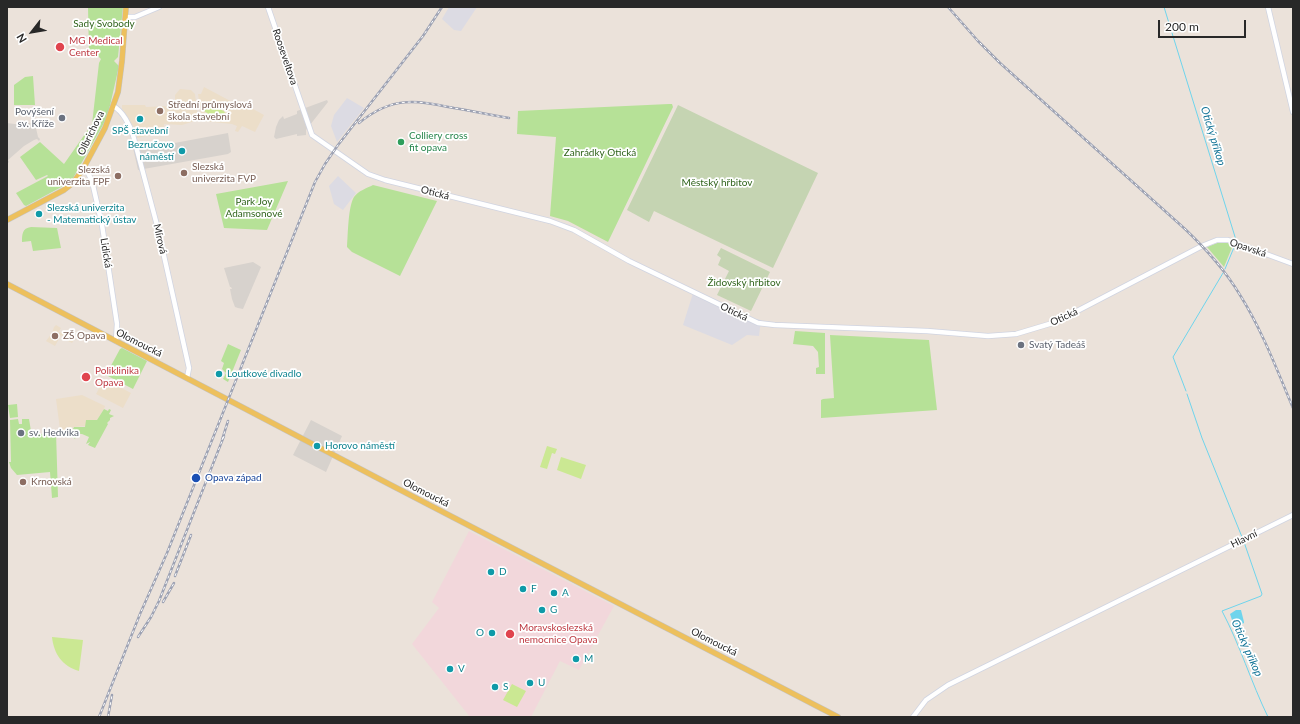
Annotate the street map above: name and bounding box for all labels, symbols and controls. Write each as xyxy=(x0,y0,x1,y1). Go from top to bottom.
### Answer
north arrow xyxy=(12,12,52,52)
scale bar xyxy=(1160,12,1248,38)
park label: Sady Svobody xyxy=(73,18,135,30)
text: 200 m xyxy=(1165,19,1199,34)
street label: Rooseveltova xyxy=(270,27,300,87)
text: N xyxy=(14,31,29,45)
place label: MG Medical Center xyxy=(69,35,123,58)
marker: MG Medical Center xyxy=(54,41,66,53)
place label: Střední průmyslová škola stavební xyxy=(168,99,252,122)
water label: Otický příkop xyxy=(1198,105,1228,167)
place label: Povýšení sv. Kříže xyxy=(15,106,54,130)
marker: Střední průmyslová škola stavební xyxy=(155,106,165,116)
street label: Olbrichova xyxy=(75,109,107,157)
marker: Povýšení sv. Kříže xyxy=(57,113,67,123)
marker: SPŠ stavební xyxy=(135,114,145,124)
place label: SPŠ stavební xyxy=(112,125,168,137)
place label: Colliery cross fit opava xyxy=(409,130,468,154)
marker: Colliery cross fit opava xyxy=(396,137,406,147)
place label: Bezručovo náměstí xyxy=(128,139,174,162)
marker: Bezručovo náměstí xyxy=(177,146,187,156)
park label: Zahrádky Otická xyxy=(564,147,636,159)
place label: Slezská univerzita FVP xyxy=(192,161,256,184)
place label: Slezská univerzita FPF xyxy=(47,164,110,188)
marker: Slezská univerzita FVP xyxy=(179,168,189,178)
marker: Slezská univerzita FPF xyxy=(113,171,123,181)
park label: Městský hřbitov xyxy=(682,177,752,189)
street label: Otická xyxy=(419,184,451,202)
park label: Park Joy Adamsonové xyxy=(226,196,282,220)
place label: Slezská univerzita - Matematický ústav xyxy=(47,202,137,226)
marker: Slezská univerzita - Matematický ústav xyxy=(34,209,44,219)
street label: Mírová xyxy=(151,223,169,255)
street label: Opavská xyxy=(1228,236,1268,260)
street label: Lidická xyxy=(98,237,114,269)
park label: Židovský hřbitov xyxy=(707,277,781,289)
street label: Otická xyxy=(718,300,750,324)
street label: Otická xyxy=(1048,305,1080,329)
street label: Olomoucká xyxy=(114,326,164,360)
place label: ZŠ Opava xyxy=(63,330,105,342)
marker: ZŠ Opava xyxy=(50,331,60,341)
place label: Svatý Tadeáš xyxy=(1029,339,1085,351)
marker: Svatý Tadeáš xyxy=(1016,340,1026,350)
place label: Poliklinika Opava xyxy=(95,365,139,388)
place label: Loutkové divadlo xyxy=(227,368,301,380)
marker: Loutkové divadlo xyxy=(214,369,224,379)
marker: Poliklinika Opava xyxy=(80,371,92,383)
place label: sv. Hedvika xyxy=(29,427,79,439)
marker: sv. Hedvika xyxy=(16,428,26,438)
place label: Horovo náměstí xyxy=(325,440,395,452)
marker: Horovo náměstí xyxy=(312,441,322,451)
marker: Opava západ xyxy=(190,472,202,484)
place label: Opava západ xyxy=(205,472,262,484)
place label: Krnovská xyxy=(31,476,72,488)
street label: Olomoucká xyxy=(401,476,451,510)
marker: Krnovská xyxy=(18,477,28,487)
street label: Hlavní xyxy=(1229,527,1259,551)
place label: D xyxy=(499,566,507,578)
marker: D xyxy=(486,567,496,577)
place label: F xyxy=(531,583,537,595)
marker: F xyxy=(518,584,528,594)
place label: A xyxy=(562,587,569,599)
marker: A xyxy=(549,588,559,598)
place label: G xyxy=(550,604,557,616)
marker: G xyxy=(537,605,547,615)
water label: Otický příkop xyxy=(1229,617,1265,679)
place label: Moravskoslezská nemocnice Opava xyxy=(519,622,597,646)
street label: Olomoucká xyxy=(689,625,739,659)
place label: O xyxy=(476,627,484,639)
marker: O xyxy=(487,628,497,638)
marker: Moravskoslezská nemocnice Opava xyxy=(504,628,516,640)
place label: M xyxy=(584,653,593,665)
marker: M xyxy=(571,654,581,664)
place label: V xyxy=(458,663,465,675)
marker: V xyxy=(445,664,455,674)
place label: U xyxy=(538,677,545,689)
marker: U xyxy=(525,678,535,688)
place label: S xyxy=(503,681,508,693)
marker: S xyxy=(490,682,500,692)

